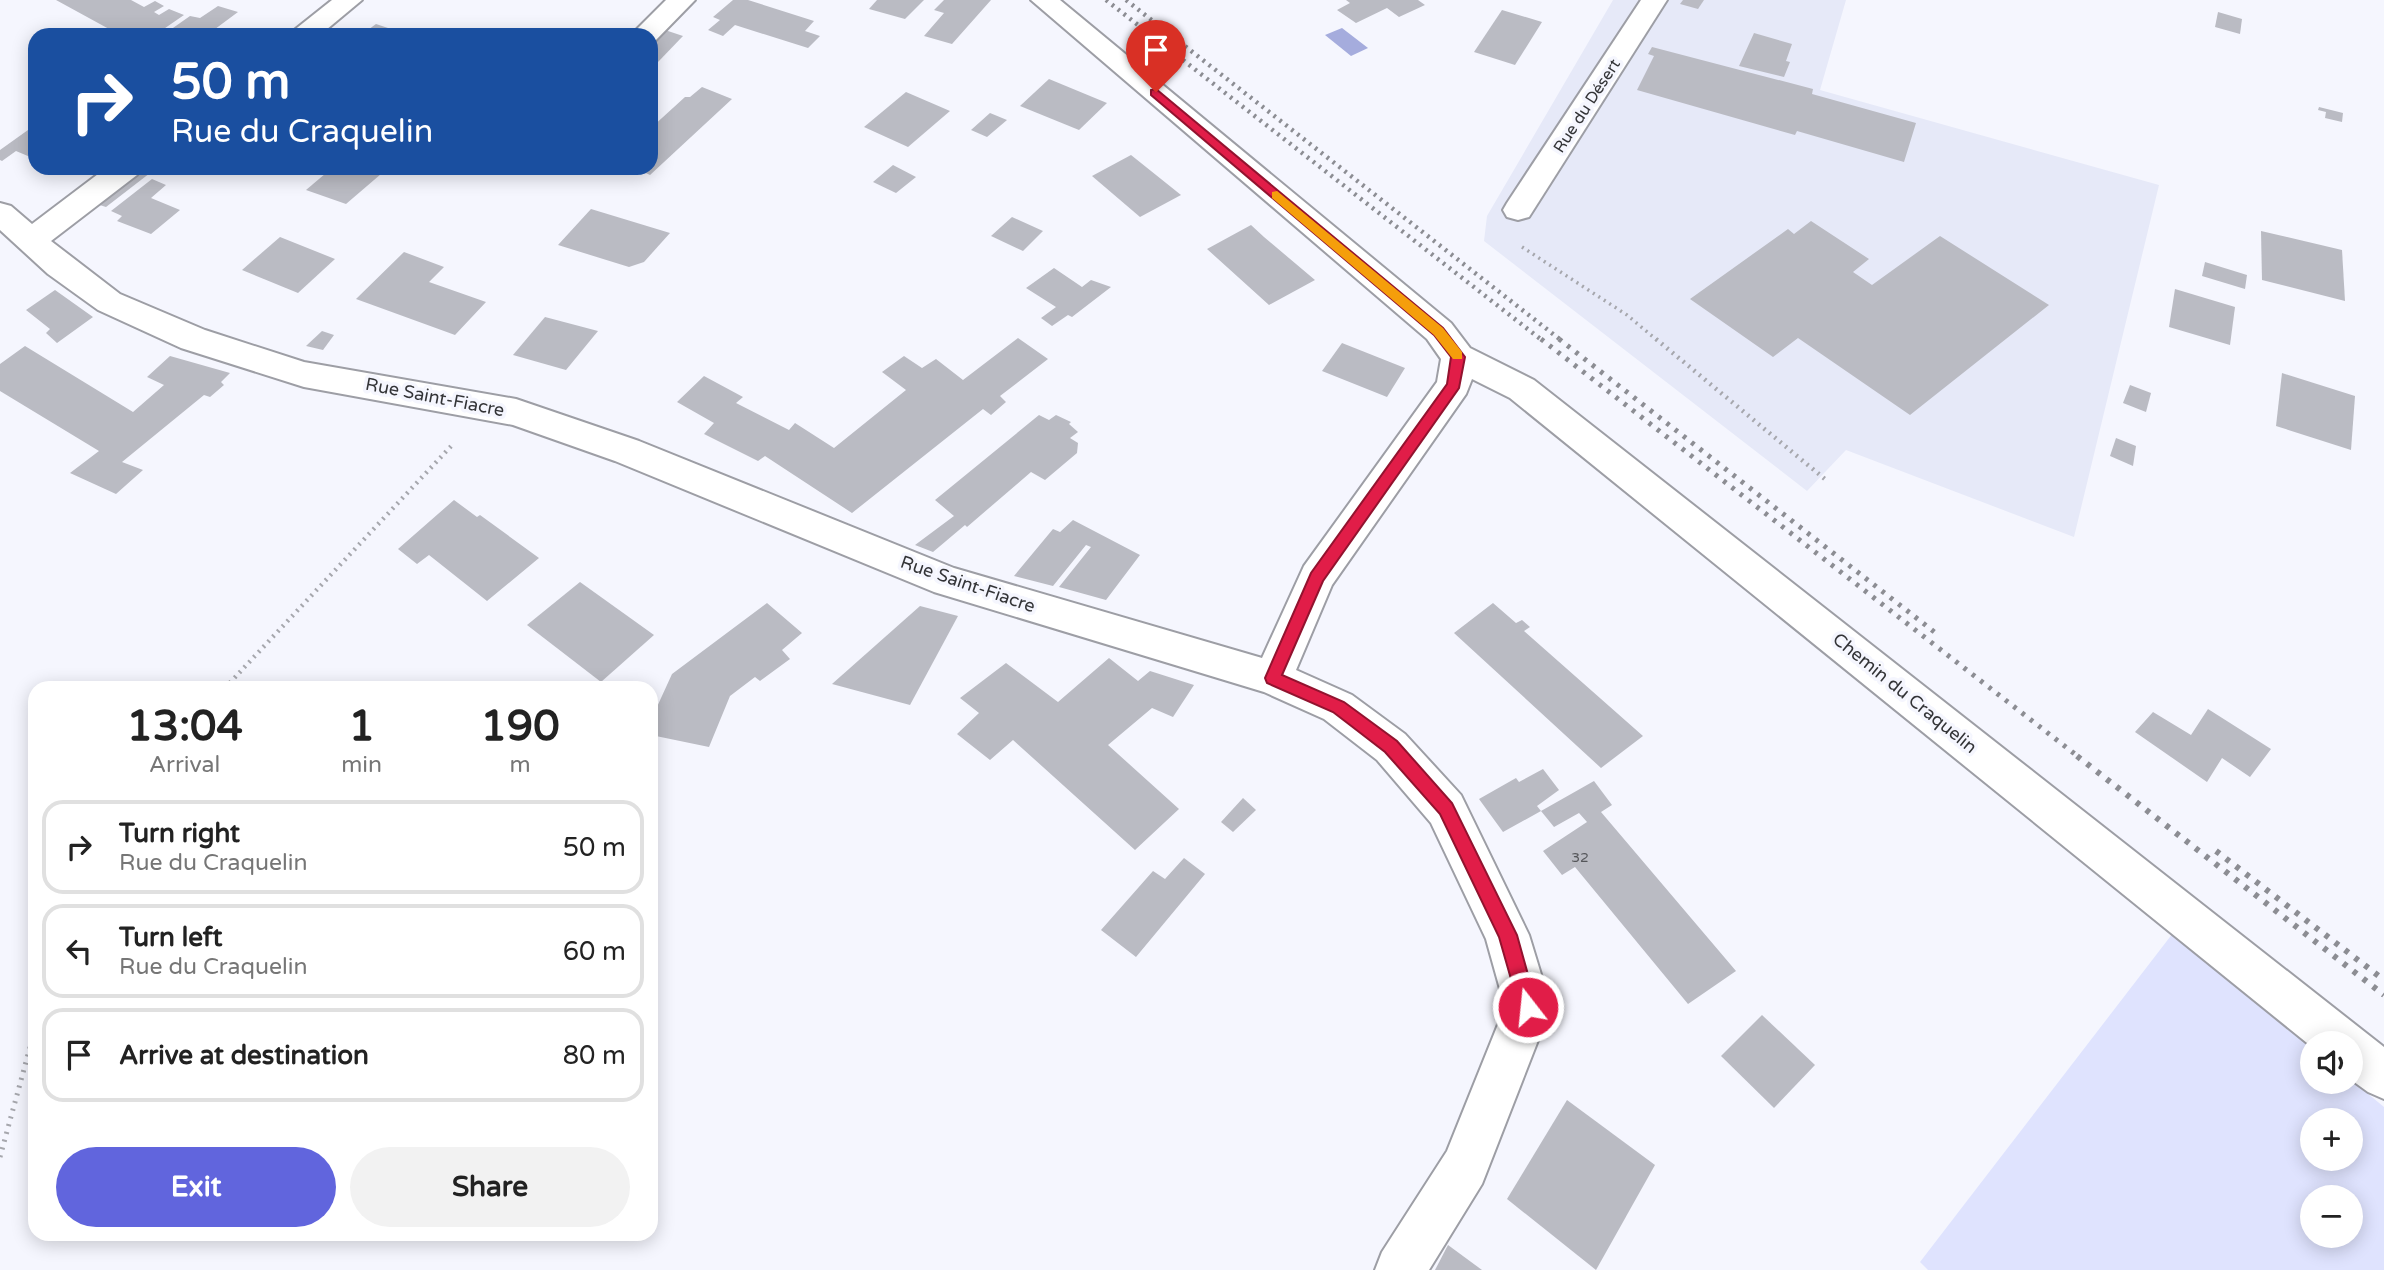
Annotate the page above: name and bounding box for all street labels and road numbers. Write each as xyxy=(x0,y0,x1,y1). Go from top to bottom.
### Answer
street label: Rue du Désert xyxy=(1549,55,1625,157)
street label: Rue Saint-Fiacre xyxy=(364,373,506,421)
street label: Rue Saint-Fiacre xyxy=(898,551,1038,617)
street label: Chemin du Craquelin xyxy=(1828,628,1982,758)

